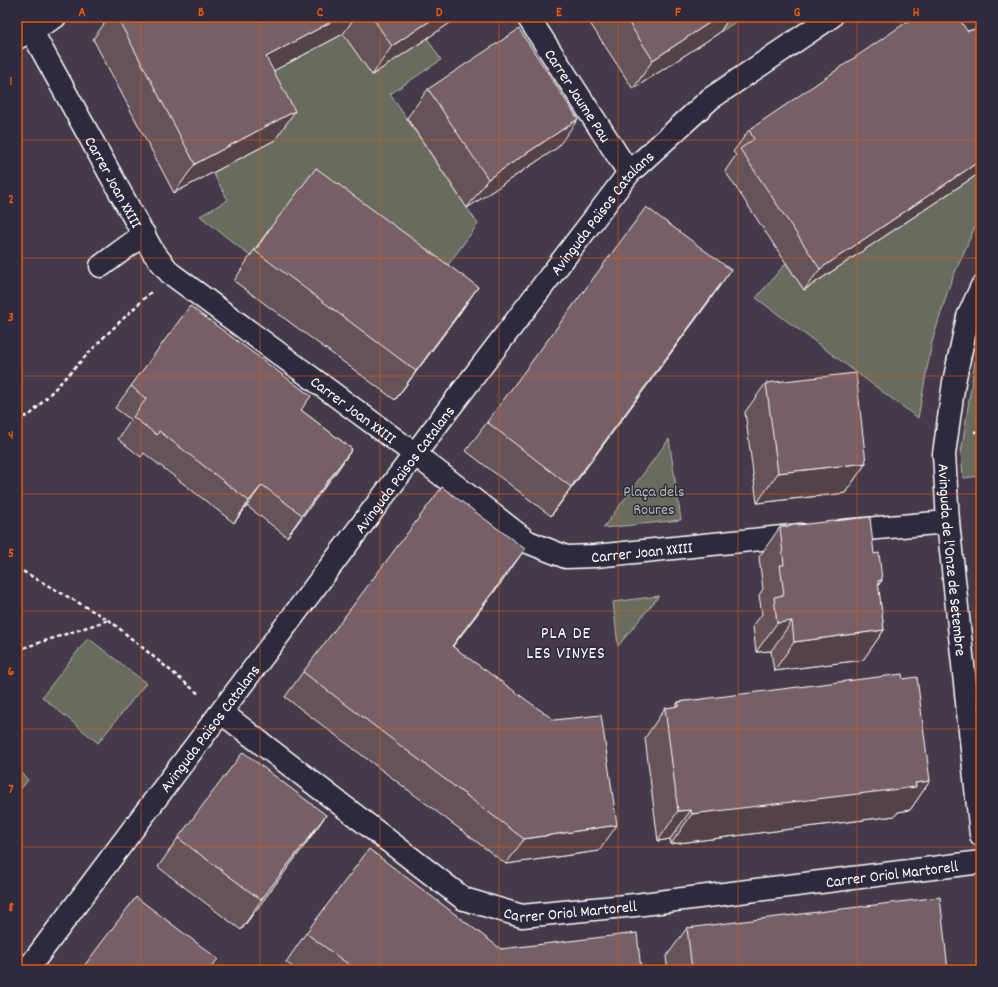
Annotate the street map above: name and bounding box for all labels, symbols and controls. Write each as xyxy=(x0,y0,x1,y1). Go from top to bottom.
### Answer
text: A xyxy=(78,4,86,23)
text: B xyxy=(198,4,204,23)
text: C xyxy=(317,4,324,23)
text: D xyxy=(436,4,443,23)
text: E xyxy=(556,4,563,23)
text: F xyxy=(675,4,681,23)
text: G xyxy=(794,4,801,23)
text: H xyxy=(913,4,920,23)
street label: Carrer Jaume Pau xyxy=(538,45,615,148)
text: 1 xyxy=(10,73,13,92)
street label: Carrer Joan XXIII xyxy=(78,133,147,233)
street label: Avinguda Països Catalans xyxy=(546,146,660,281)
text: 2 xyxy=(8,191,14,210)
text: 3 xyxy=(8,309,14,328)
street label: Carrer Joan XXIII xyxy=(305,372,400,451)
street label: Avinguda Països Catalans xyxy=(350,401,462,539)
text: 4 xyxy=(8,427,14,446)
street label: Avinguda de l'Onze de Setembre xyxy=(931,463,971,657)
park label: Plaça dels Roures xyxy=(623,481,685,522)
street label: Carrer Joan XXIII xyxy=(590,537,694,570)
text: 5 xyxy=(8,545,14,564)
district label: PLA DE LES VINYES xyxy=(526,623,606,667)
street label: Avinguda Països Catalans xyxy=(155,660,267,798)
text: 6 xyxy=(8,663,15,682)
text: 7 xyxy=(9,781,14,800)
street label: Carrer Oriol Martorell xyxy=(825,856,960,895)
street label: Carrer Oriol Martorell xyxy=(501,896,638,930)
text: 8 xyxy=(8,899,14,918)

